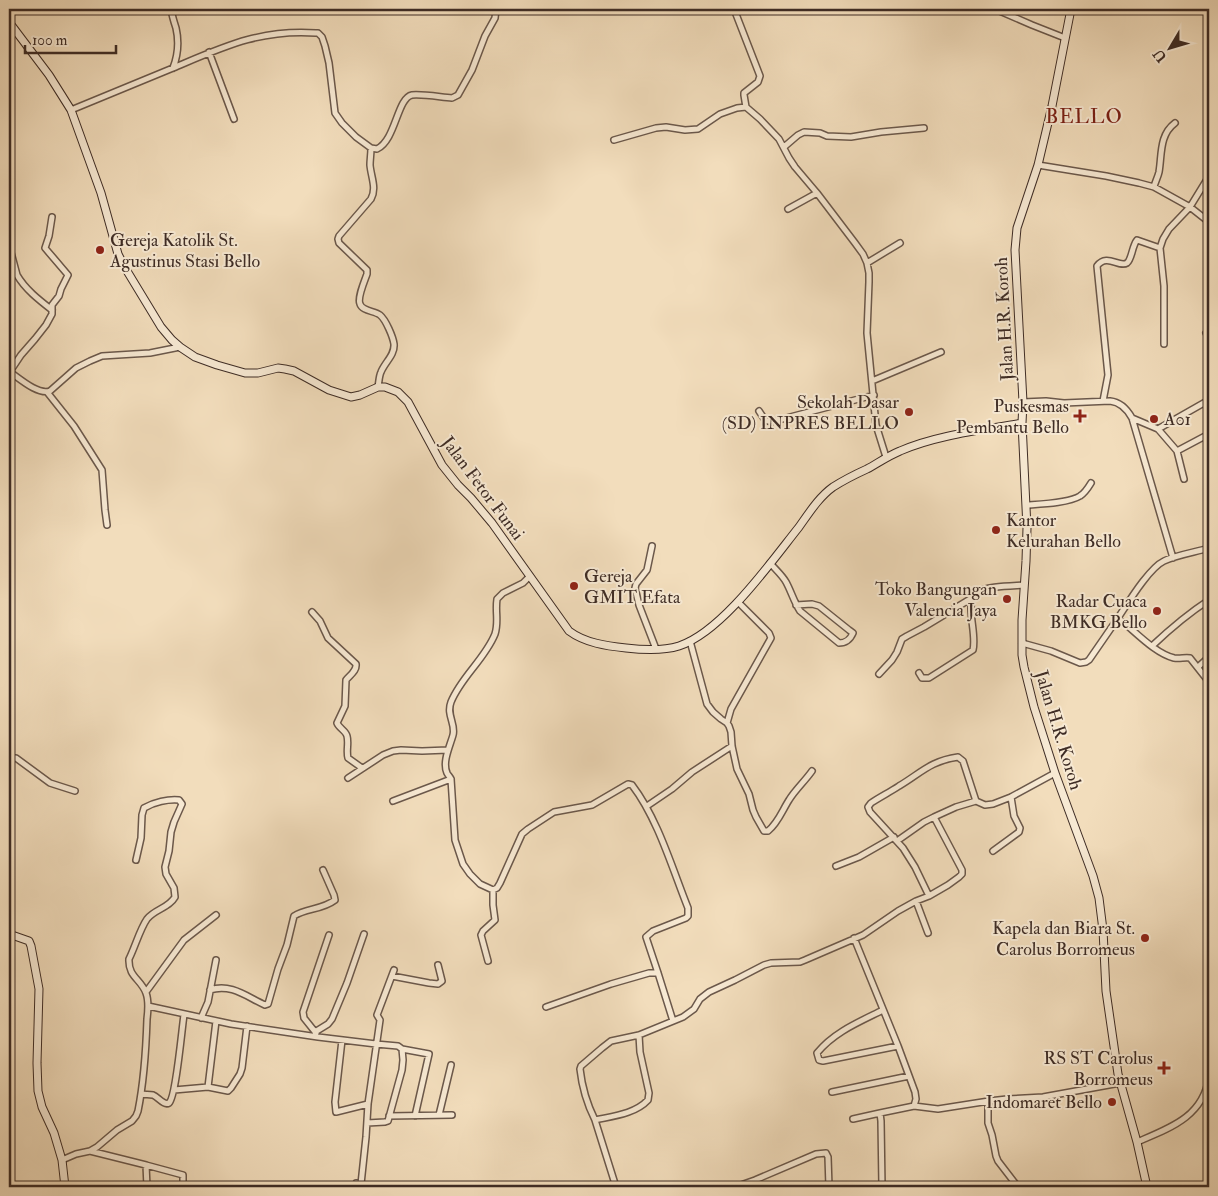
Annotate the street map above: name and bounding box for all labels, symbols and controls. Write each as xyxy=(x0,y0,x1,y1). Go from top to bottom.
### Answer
scale bar xyxy=(25,22,116,54)
north arrow xyxy=(1146,22,1196,72)
text: 100 m xyxy=(32,31,68,50)
text: U xyxy=(1150,46,1170,66)
district label: BELLO xyxy=(1045,104,1123,129)
place label: Gereja Katolik St. Agustinus Stasi Bello xyxy=(109,229,260,273)
marker: Gereja Katolik St. Agustinus Stasi Bello xyxy=(94,244,106,256)
street label: Jalan H.R. Koroh xyxy=(990,256,1019,382)
place label: Sekolah Dasar (SD) INPRES BELLO xyxy=(722,391,899,435)
place label: Puskesmas Pembantu Bello xyxy=(956,395,1069,439)
marker: Sekolah Dasar (SD) INPRES BELLO xyxy=(903,406,915,418)
place label: A01 xyxy=(1163,408,1191,431)
marker: Puskesmas Pembantu Bello xyxy=(1073,409,1087,423)
marker: A01 xyxy=(1148,413,1160,425)
street label: Jalan Fetor Funai xyxy=(435,431,529,545)
place label: Kantor Kelurahan Bello xyxy=(1006,509,1121,553)
marker: Kantor Kelurahan Bello xyxy=(990,524,1002,536)
place label: Gereja GMIT Efata xyxy=(584,565,681,609)
place label: Toko Bangungan Valencia Jaya xyxy=(875,578,998,622)
marker: Gereja GMIT Efata xyxy=(568,580,580,592)
place label: Radar Cuaca BMKG Bello xyxy=(1050,590,1148,634)
marker: Toko Bangungan Valencia Jaya xyxy=(1001,593,1013,605)
marker: Radar Cuaca BMKG Bello xyxy=(1151,605,1163,617)
street label: Jalan H.R. Koroh xyxy=(1029,667,1088,793)
place label: Kapela dan Biara St. Carolus Borromeus xyxy=(992,917,1135,961)
marker: Kapela dan Biara St. Carolus Borromeus xyxy=(1139,932,1151,944)
place label: RS ST Carolus Borromeus xyxy=(1043,1047,1153,1091)
marker: RS ST Carolus Borromeus xyxy=(1157,1061,1171,1075)
place label: Indomaret Bello xyxy=(986,1091,1102,1114)
marker: Indomaret Bello xyxy=(1106,1096,1118,1108)

